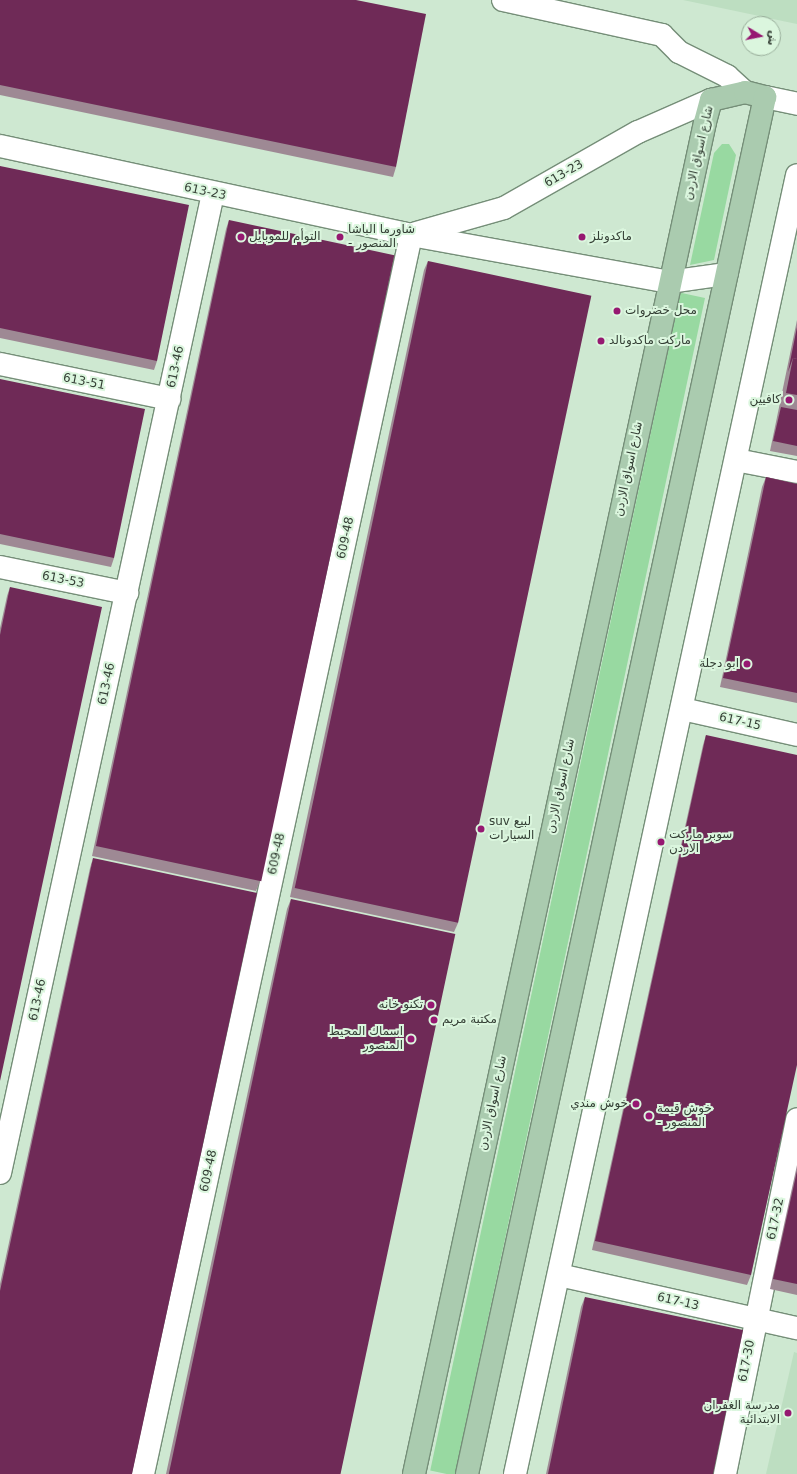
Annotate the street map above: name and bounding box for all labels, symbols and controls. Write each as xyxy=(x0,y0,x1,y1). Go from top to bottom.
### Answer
north arrow xyxy=(741,16,781,56)
text: ش xyxy=(765,29,780,47)
street label: شارع اسواق الاردن xyxy=(681,104,717,202)
street label: 613-23 xyxy=(542,157,586,191)
street label: 613-23 xyxy=(183,181,227,203)
place label: شاورما الباشا - المنصور xyxy=(348,223,415,251)
place label: التوأم للموبايل xyxy=(249,230,321,244)
place label: ماكدونلز xyxy=(590,230,632,244)
marker: التوأم للموبايل xyxy=(236,232,246,242)
marker: شاورما الباشا - المنصور xyxy=(335,232,345,242)
marker: ماكدونلز xyxy=(577,232,587,242)
place label: محل خضروات xyxy=(625,304,697,318)
marker: محل خضروات xyxy=(612,306,622,316)
place label: ماركت ماكدونالد xyxy=(609,334,691,348)
marker: ماركت ماكدونالد xyxy=(596,336,606,346)
street label: 613-46 xyxy=(165,345,187,389)
street label: 613-51 xyxy=(62,371,106,393)
place label: كافيين xyxy=(750,393,781,407)
marker: كافيين xyxy=(784,395,794,405)
street label: شارع اسواق الاردن xyxy=(612,420,646,518)
street label: 609-48 xyxy=(335,516,357,560)
street label: 613-53 xyxy=(41,569,85,591)
place label: ابو دجلة xyxy=(699,657,739,671)
marker: ابو دجلة xyxy=(742,659,752,669)
street label: 613-46 xyxy=(96,662,118,706)
street label: 617-15 xyxy=(718,710,762,734)
street label: شارع اسواق الاردن xyxy=(544,737,578,835)
place label: suv لبيع السيارات xyxy=(489,815,534,843)
marker: suv لبيع السيارات xyxy=(476,824,486,834)
place label: سوبر ماركت الاردن xyxy=(669,828,732,856)
street label: 609-48 xyxy=(266,832,288,876)
marker: سوبر ماركت الاردن xyxy=(656,837,666,847)
street label: 613-46 xyxy=(27,978,49,1022)
place label: تكنو خانه xyxy=(379,998,423,1012)
marker: تكنو خانه xyxy=(426,1000,436,1010)
place label: مكتبة مريم xyxy=(442,1013,497,1027)
marker: مكتبة مريم xyxy=(429,1015,439,1025)
place label: اسماك المحيط المنصور xyxy=(329,1025,403,1053)
marker: اسماك المحيط المنصور xyxy=(406,1034,416,1044)
street label: شارع اسواق الاردن xyxy=(476,1054,510,1152)
place label: خوش مندي xyxy=(570,1097,628,1111)
marker: خوش مندي xyxy=(631,1099,641,1109)
place label: خوش قيمة - المنصور xyxy=(657,1102,712,1130)
marker: خوش قيمة - المنصور xyxy=(644,1111,654,1121)
street label: 609-48 xyxy=(198,1149,220,1193)
street label: 617-32 xyxy=(765,1197,787,1241)
street label: 617-13 xyxy=(656,1290,700,1314)
street label: 617-30 xyxy=(736,1339,758,1383)
place label: مدرسة الغفران الابتدائية xyxy=(704,1399,780,1427)
marker: مدرسة الغفران الابتدائية xyxy=(783,1408,793,1418)

